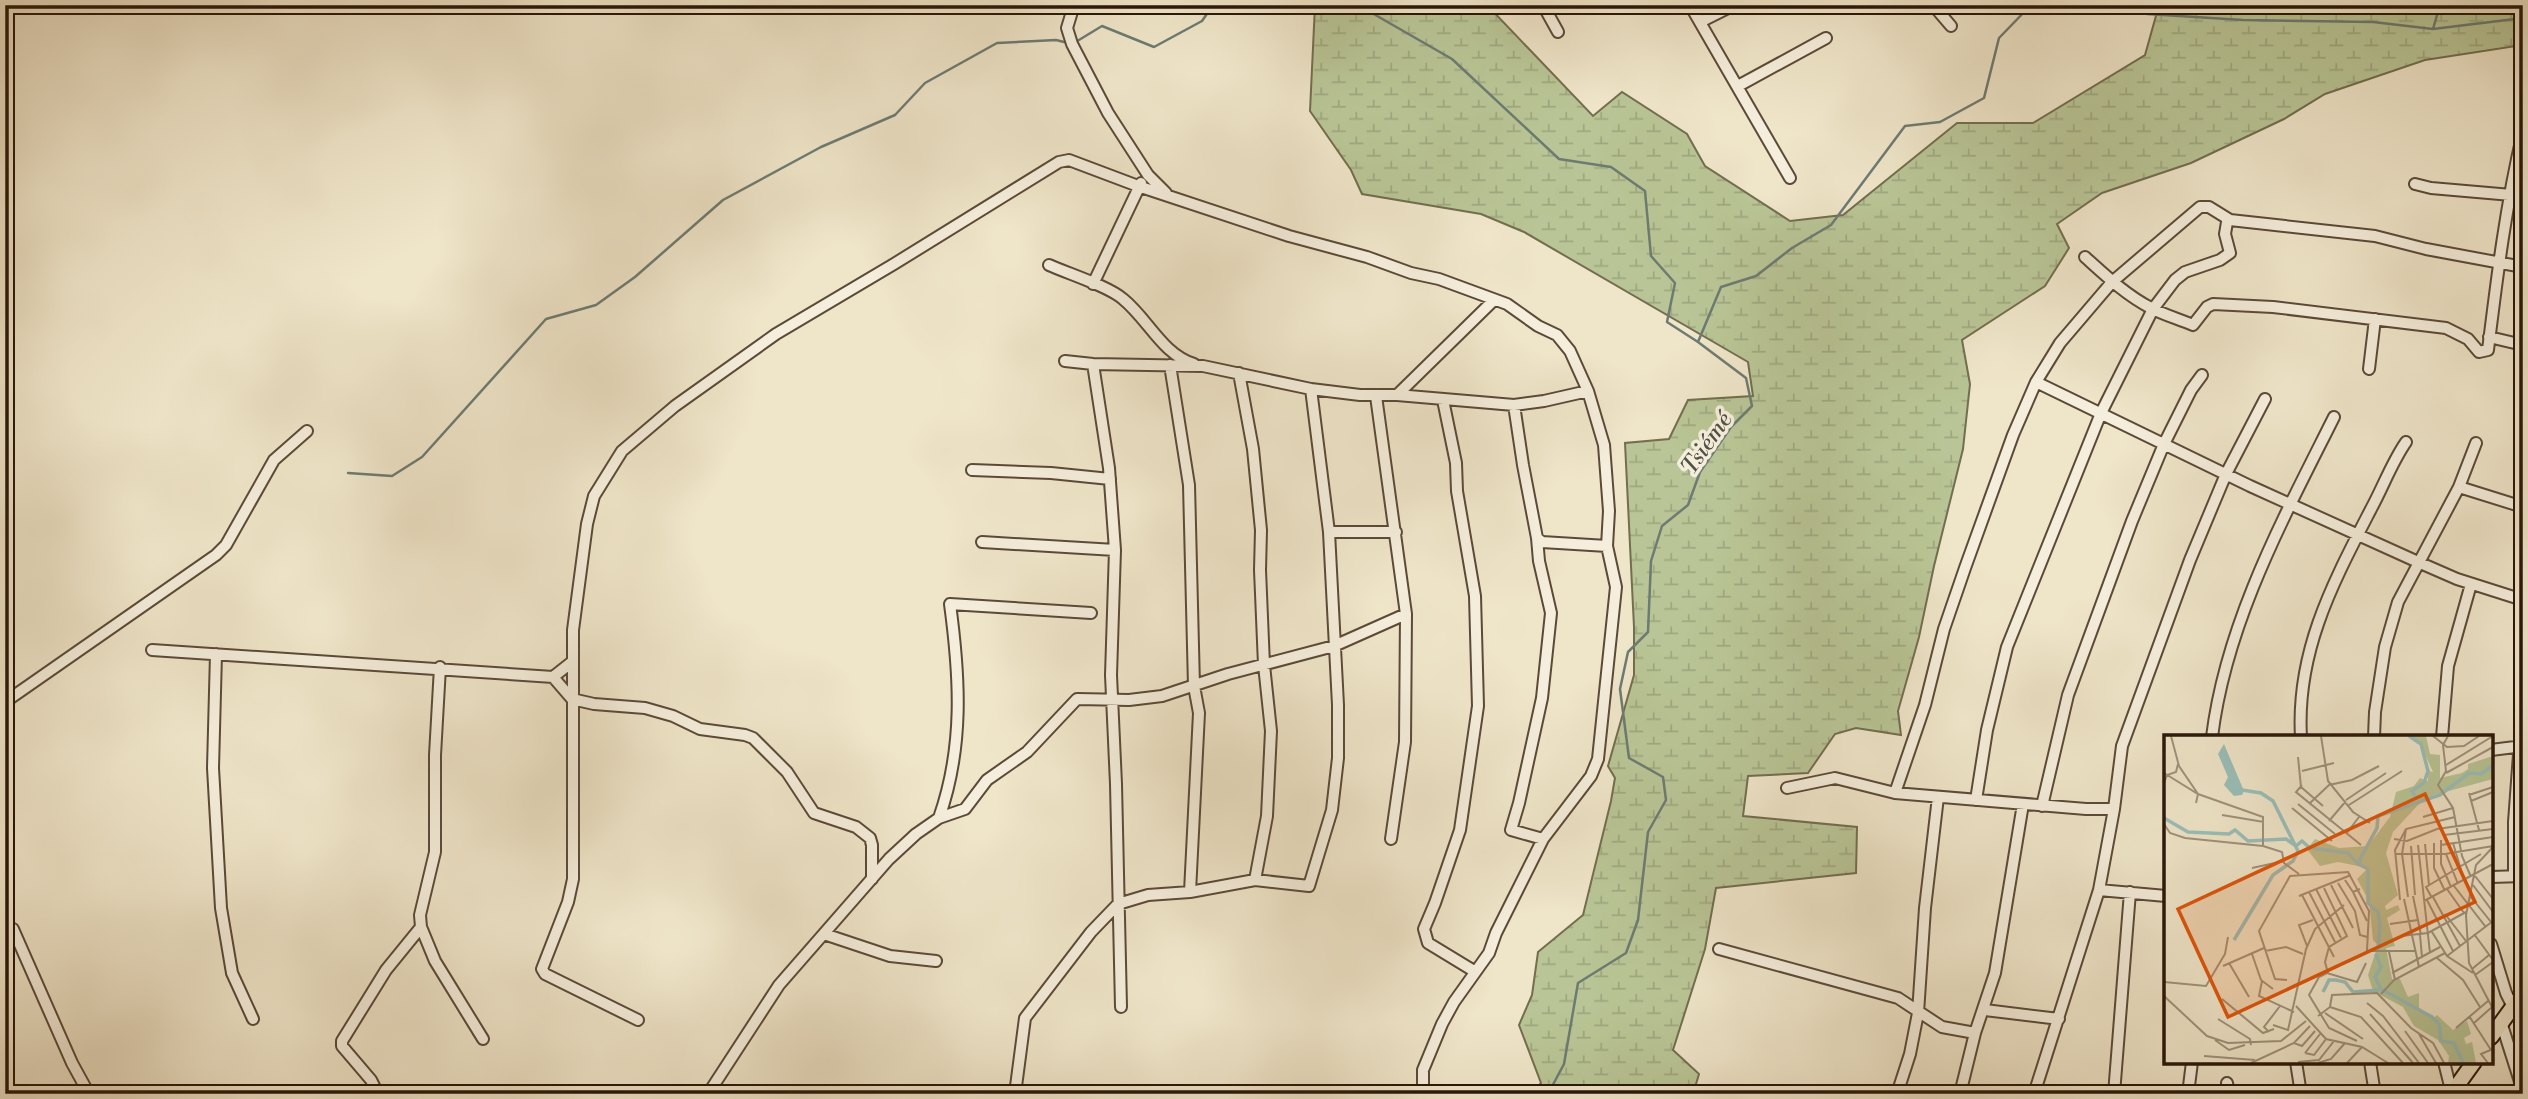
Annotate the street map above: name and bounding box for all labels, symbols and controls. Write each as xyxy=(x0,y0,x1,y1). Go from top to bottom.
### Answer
water label: Tsiémé xyxy=(1675,405,1740,480)
inset map xyxy=(2164,735,2493,1064)

